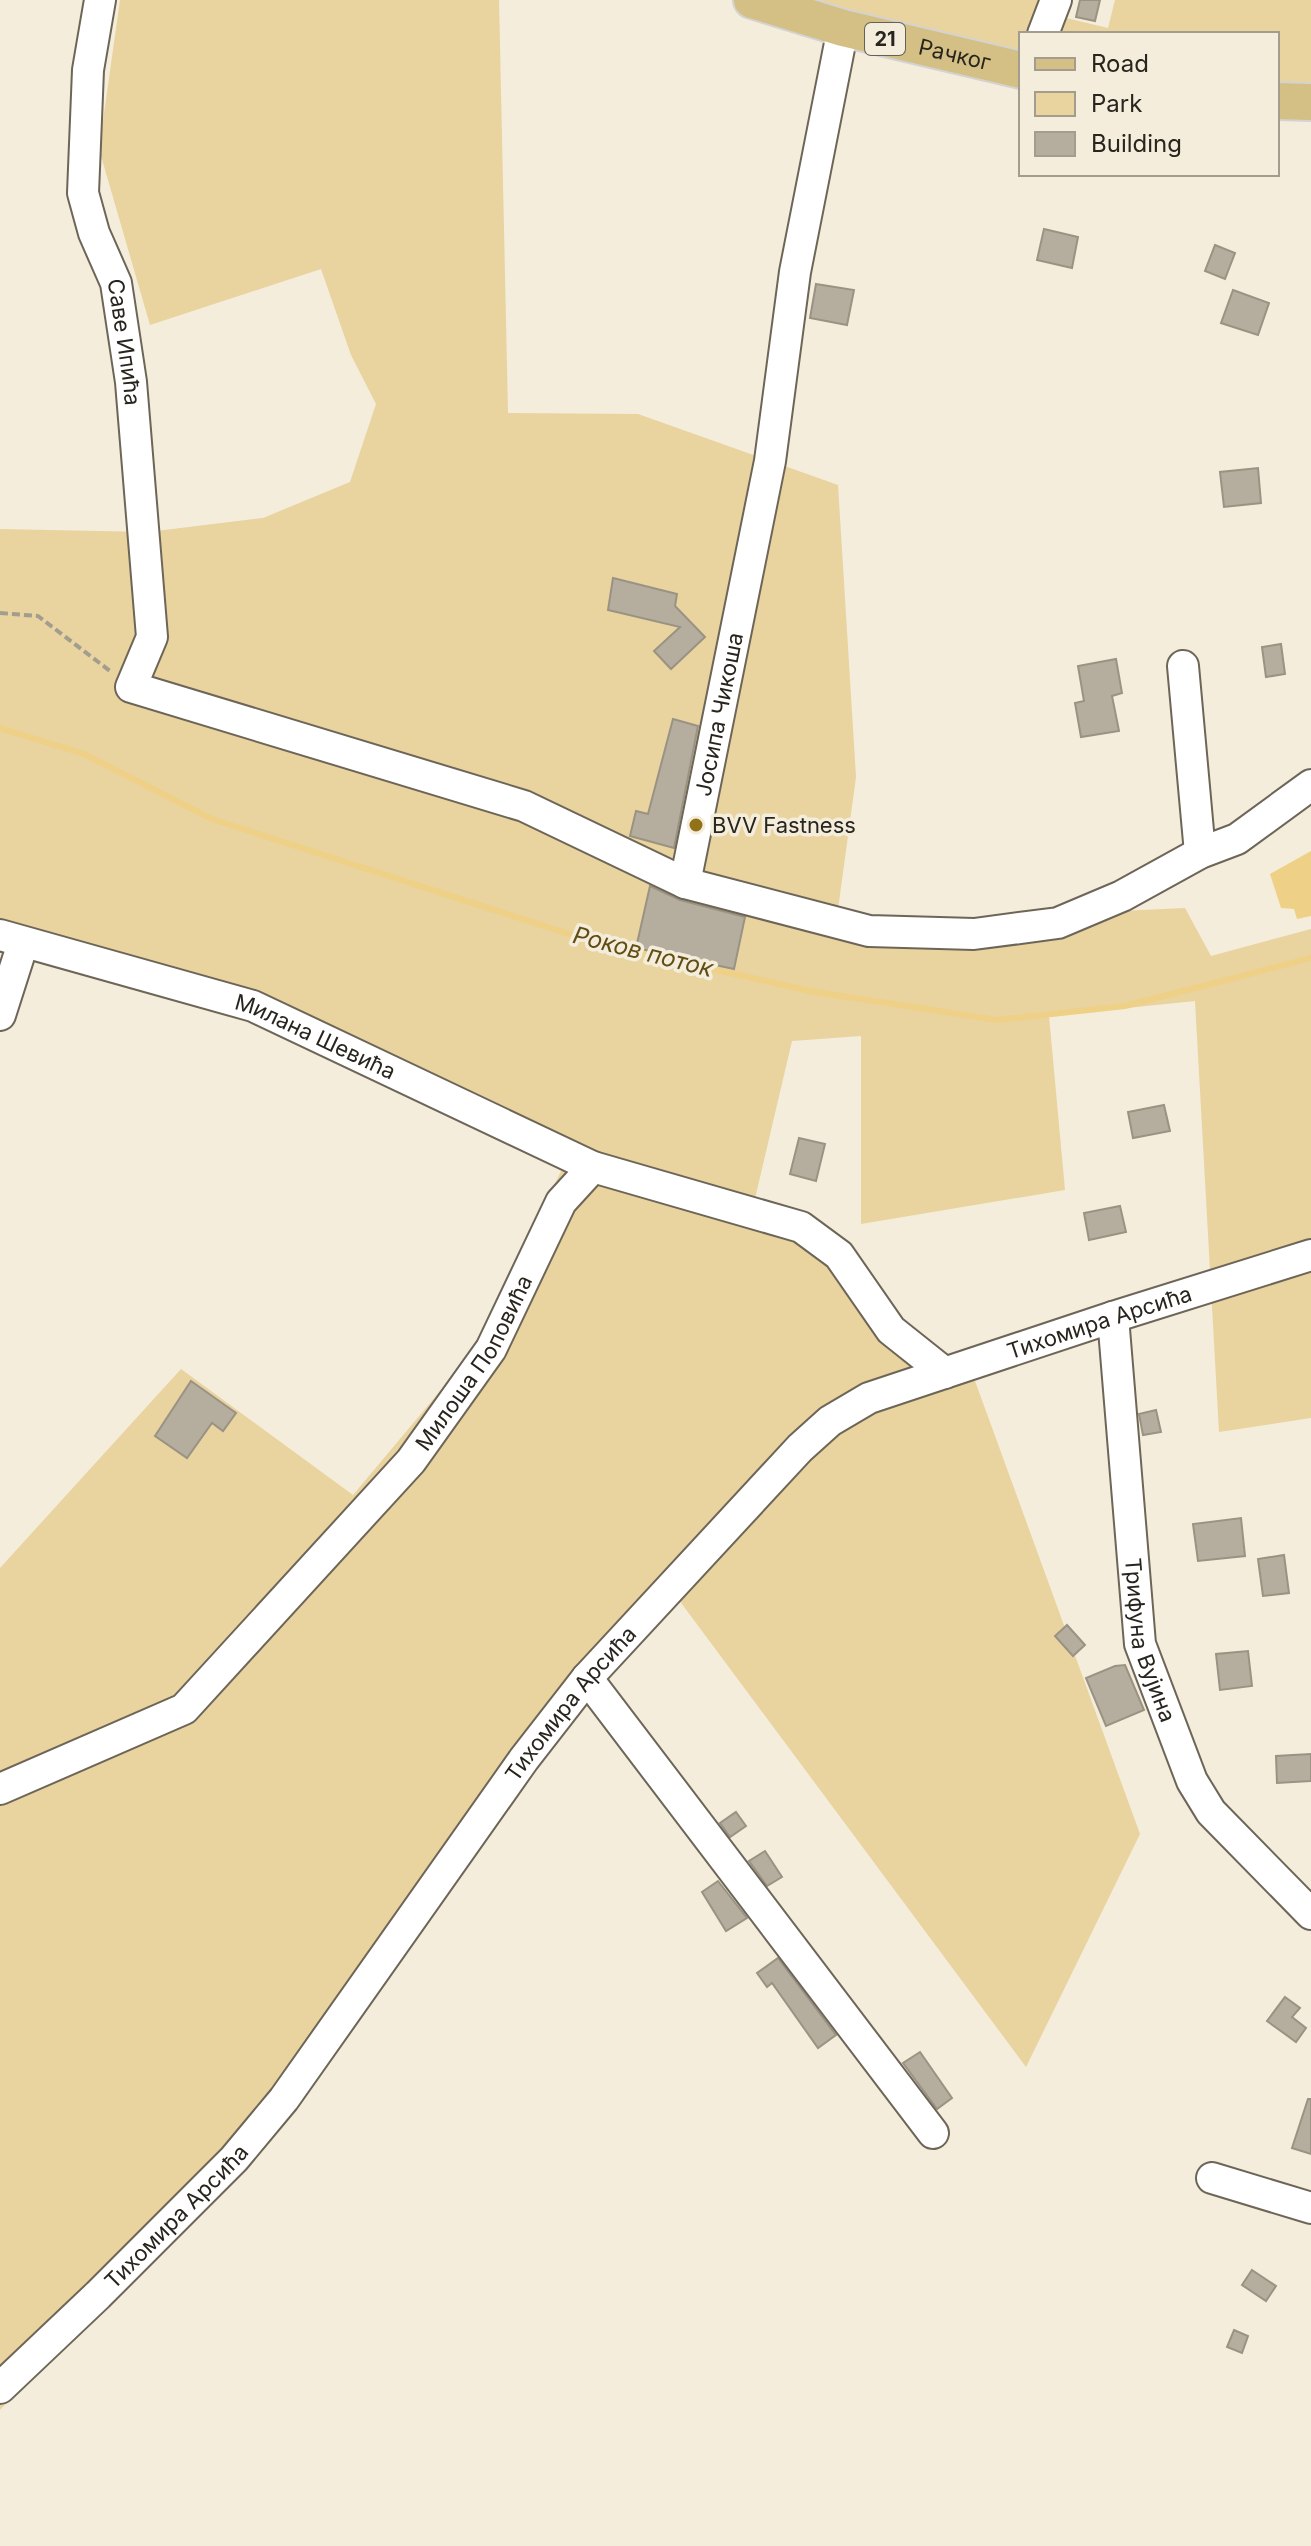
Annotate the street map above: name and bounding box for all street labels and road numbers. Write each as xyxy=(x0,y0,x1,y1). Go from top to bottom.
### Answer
road number: 21 xyxy=(865,23,905,55)
street label: Рачког xyxy=(916,33,994,76)
street label: Саве Ипића xyxy=(103,277,146,407)
street label: Јосипа Чикоша xyxy=(690,630,748,798)
street label: Милана Шевића xyxy=(232,989,400,1085)
street label: Милоша Поповића xyxy=(410,1271,537,1455)
street label: Тихомира Арсића xyxy=(1004,1280,1195,1364)
street label: Трифуна Вујина xyxy=(1120,1557,1181,1725)
street label: Тихомира Арсића xyxy=(500,1621,641,1786)
street label: Тихомира Арсића xyxy=(99,2139,253,2294)

